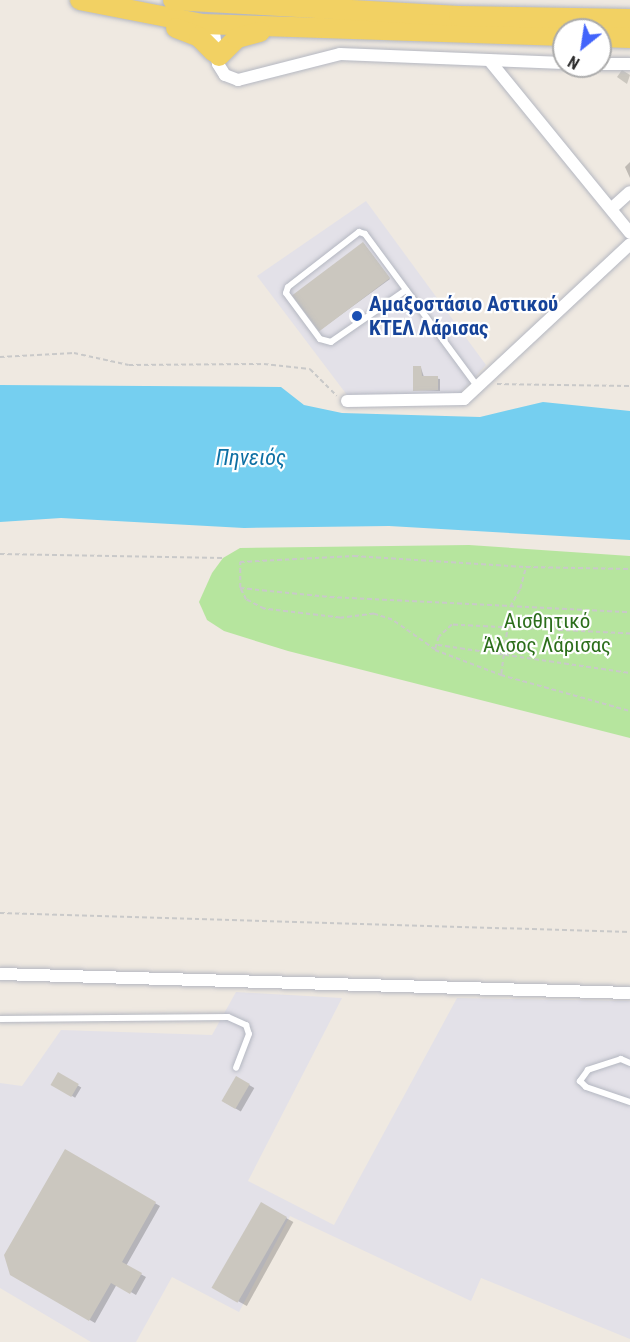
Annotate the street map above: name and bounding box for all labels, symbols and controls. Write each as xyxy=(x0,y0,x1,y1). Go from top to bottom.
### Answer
north arrow xyxy=(552,18,612,78)
text: N xyxy=(565,52,583,73)
place label: Αμαξοστάσιο Αστικού ΚΤΕΛ Λάρισας xyxy=(369,291,558,341)
marker: Αμαξοστάσιο Αστικού ΚΤΕΛ Λάρισας xyxy=(350,309,364,323)
water label: Πηνειός xyxy=(216,445,286,471)
park label: Αισθητικό Άλσος Λάρισας xyxy=(483,608,611,658)

